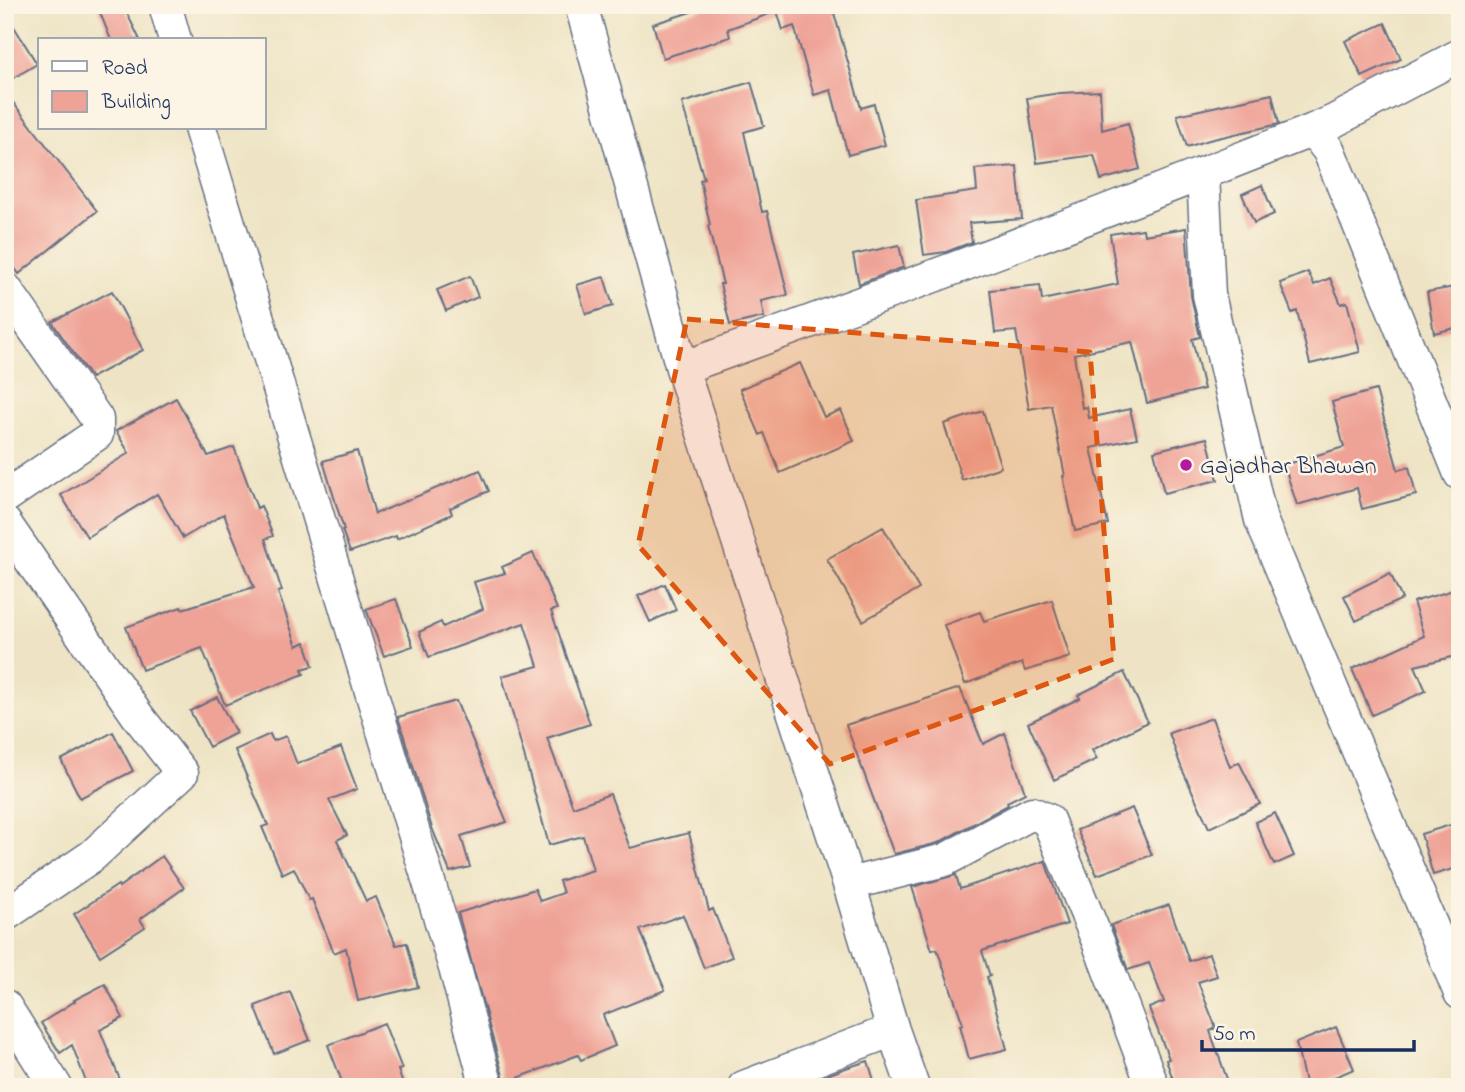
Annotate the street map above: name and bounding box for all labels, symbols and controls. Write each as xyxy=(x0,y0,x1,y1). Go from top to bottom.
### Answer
legend xyxy=(38,38,266,130)
text: Road xyxy=(102,54,148,84)
text: Building xyxy=(101,88,171,120)
place label: Gajadhar Bhawan xyxy=(1200,450,1377,485)
marker: Gajadhar Bhawan xyxy=(1178,457,1194,473)
scale bar xyxy=(1202,1008,1414,1052)
text: 50 m xyxy=(1213,1020,1256,1050)

